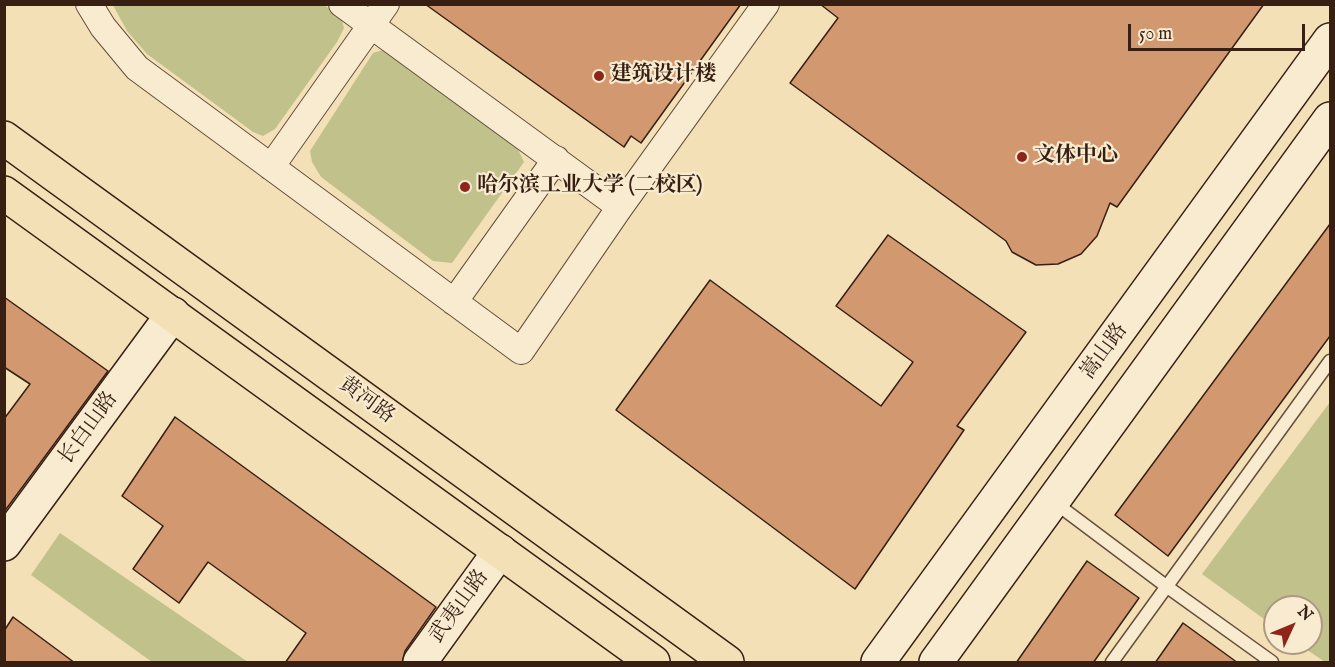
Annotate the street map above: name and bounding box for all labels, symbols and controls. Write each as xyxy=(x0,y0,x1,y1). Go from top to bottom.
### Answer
scale bar xyxy=(1131,12,1308,50)
text: 50 m xyxy=(1139,23,1172,46)
place label: 建筑设计楼 xyxy=(611,63,716,89)
marker: 建筑设计楼 xyxy=(592,69,606,83)
place label: 文体中心 xyxy=(1034,144,1118,170)
marker: 文体中心 xyxy=(1015,150,1029,164)
place label: 哈尔滨工业大学 (二校区) xyxy=(477,174,702,200)
marker: 哈尔滨工业大学 (二校区) xyxy=(458,180,472,194)
street label: 嵩山路 xyxy=(1076,319,1134,385)
street label: 黄河路 xyxy=(333,372,399,430)
street label: 长白山路 xyxy=(54,388,124,470)
street label: 武夷山路 xyxy=(425,566,495,648)
north arrow xyxy=(1263,595,1323,655)
text: N xyxy=(1293,602,1317,626)

